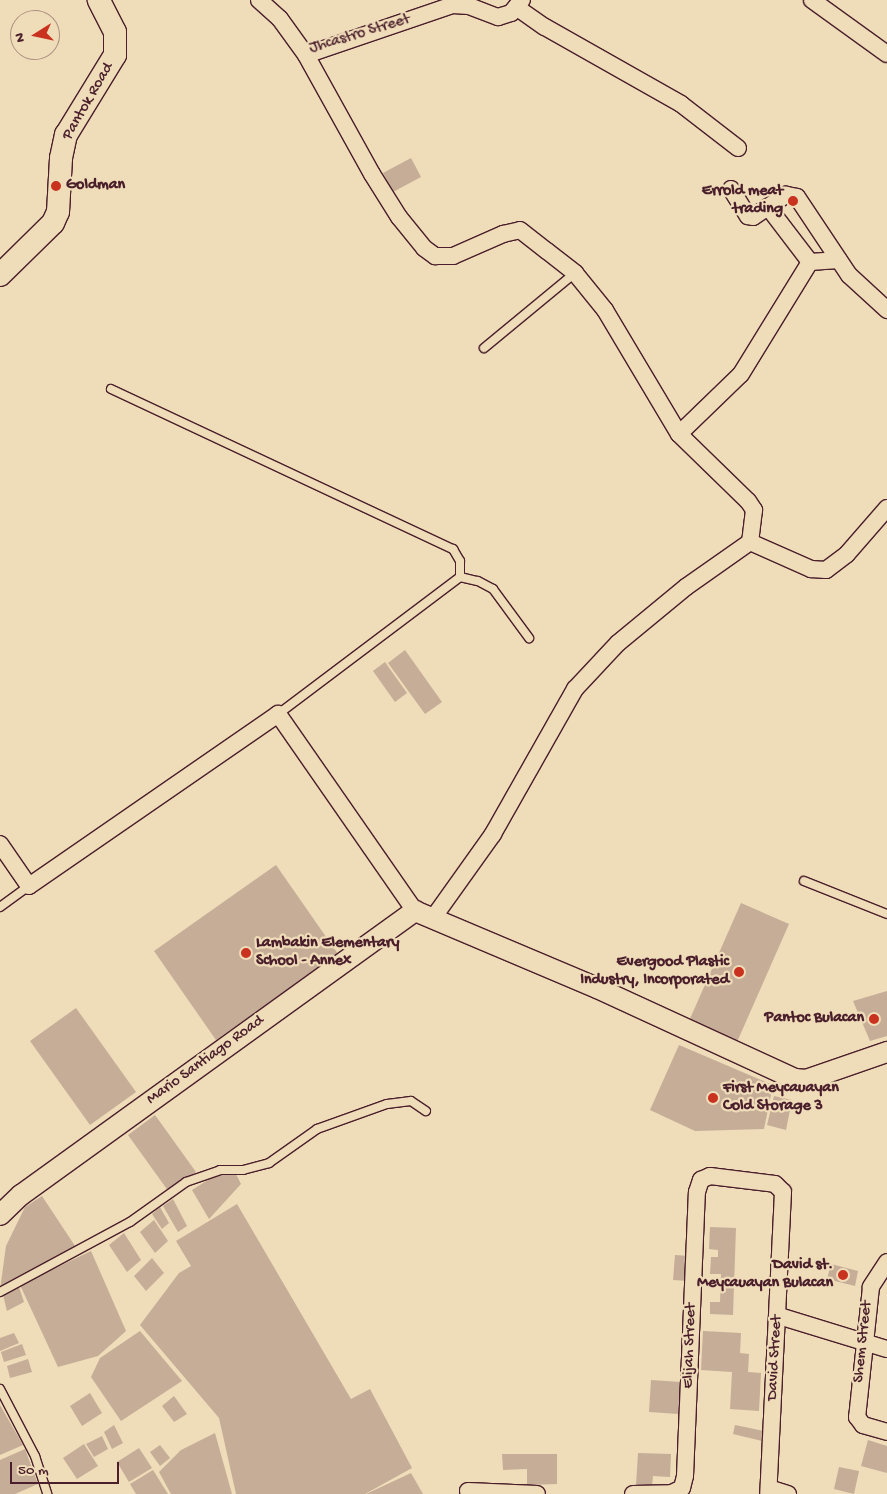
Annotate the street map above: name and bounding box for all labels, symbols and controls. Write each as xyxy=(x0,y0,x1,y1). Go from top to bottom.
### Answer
north arrow xyxy=(10,10,60,60)
street label: Jhcastro Street xyxy=(307,11,413,59)
text: N xyxy=(12,32,30,44)
street label: Pantok Road xyxy=(59,60,119,144)
place label: Goldman xyxy=(66,176,125,196)
marker: Goldman xyxy=(50,180,62,192)
place label: Errold meat trading xyxy=(702,182,783,220)
marker: Errold meat trading xyxy=(787,195,799,207)
place label: Lambakin Elementary School - Annex xyxy=(256,934,399,972)
marker: Lambakin Elementary School - Annex xyxy=(240,947,252,959)
place label: Evergood Plastic Industry, Incorporated xyxy=(580,953,729,991)
marker: Evergood Plastic Industry, Incorporated xyxy=(733,966,745,978)
place label: Pantoc Bulacan xyxy=(765,1009,864,1029)
street label: Mario Santiago Road xyxy=(144,1012,268,1110)
marker: Pantoc Bulacan xyxy=(868,1013,880,1025)
place label: First Meycauayan Cold Storage 3 xyxy=(723,1079,839,1117)
marker: First Meycauayan Cold Storage 3 xyxy=(707,1092,719,1104)
place label: David st. Meycauayan Bulacan xyxy=(697,1256,833,1294)
marker: David st. Meycauayan Bulacan xyxy=(837,1269,849,1281)
street label: Shem Street xyxy=(850,1300,878,1384)
street label: Elijah Street xyxy=(680,1303,702,1389)
street label: David Street xyxy=(764,1315,788,1401)
scale bar xyxy=(12,1452,121,1484)
text: 50 m xyxy=(18,1462,49,1480)

